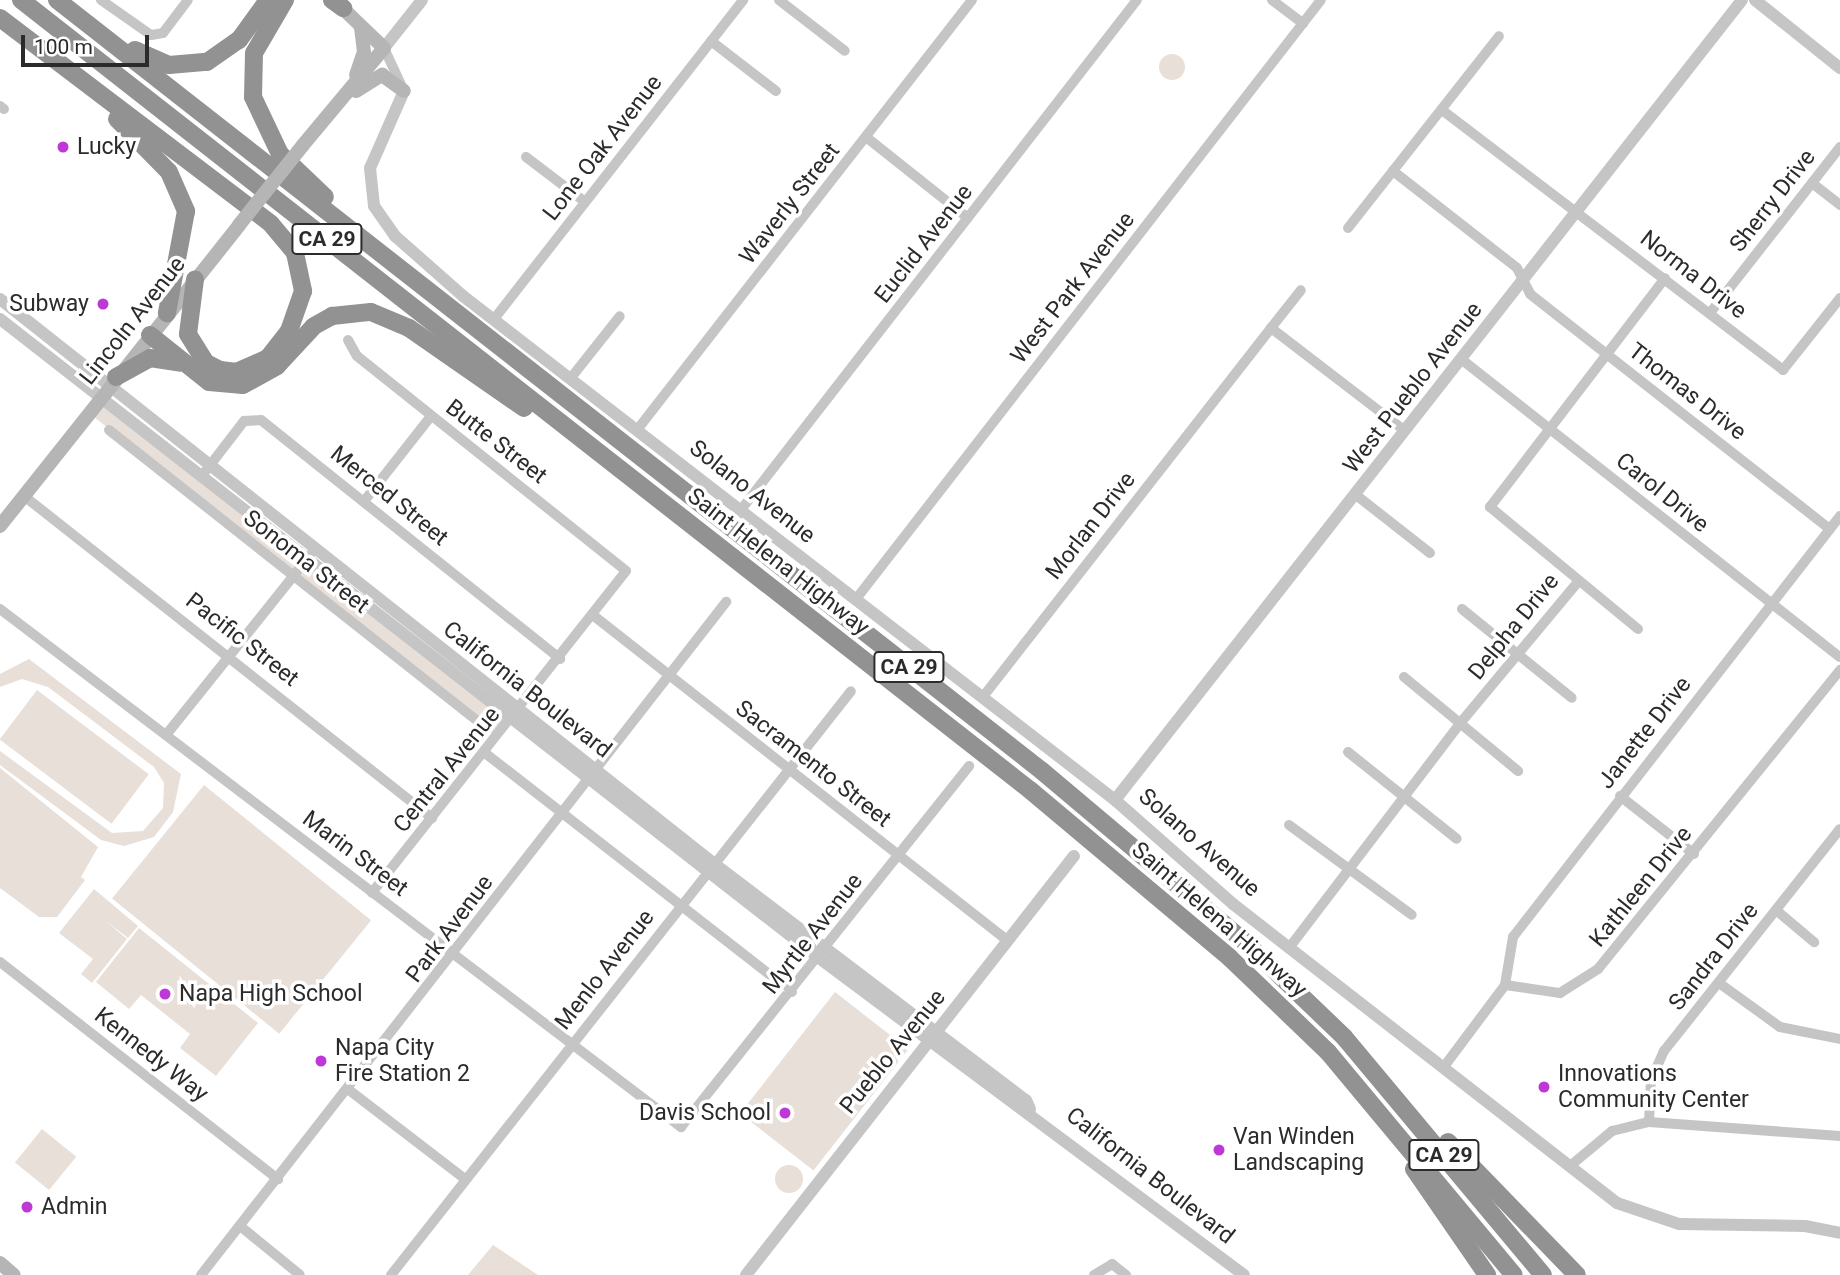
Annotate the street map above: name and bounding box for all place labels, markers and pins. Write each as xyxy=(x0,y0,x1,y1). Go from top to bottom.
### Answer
place label: Lucky xyxy=(77,133,136,161)
marker: Lucky xyxy=(55,139,71,155)
place label: Subway xyxy=(9,290,89,318)
marker: Subway xyxy=(95,296,111,312)
place label: Napa High School xyxy=(179,980,363,1008)
marker: Napa High School xyxy=(157,986,173,1002)
place label: Napa City Fire Station 2 xyxy=(335,1034,470,1088)
marker: Napa City Fire Station 2 xyxy=(313,1053,329,1069)
place label: Innovations Community Center xyxy=(1558,1060,1749,1114)
marker: Innovations Community Center xyxy=(1536,1079,1552,1095)
place label: Davis School xyxy=(639,1099,771,1127)
marker: Davis School xyxy=(777,1105,793,1121)
place label: Van Winden Landscaping xyxy=(1233,1123,1364,1177)
marker: Van Winden Landscaping xyxy=(1211,1142,1227,1158)
place label: Admin xyxy=(41,1193,107,1221)
marker: Admin xyxy=(19,1199,35,1215)

